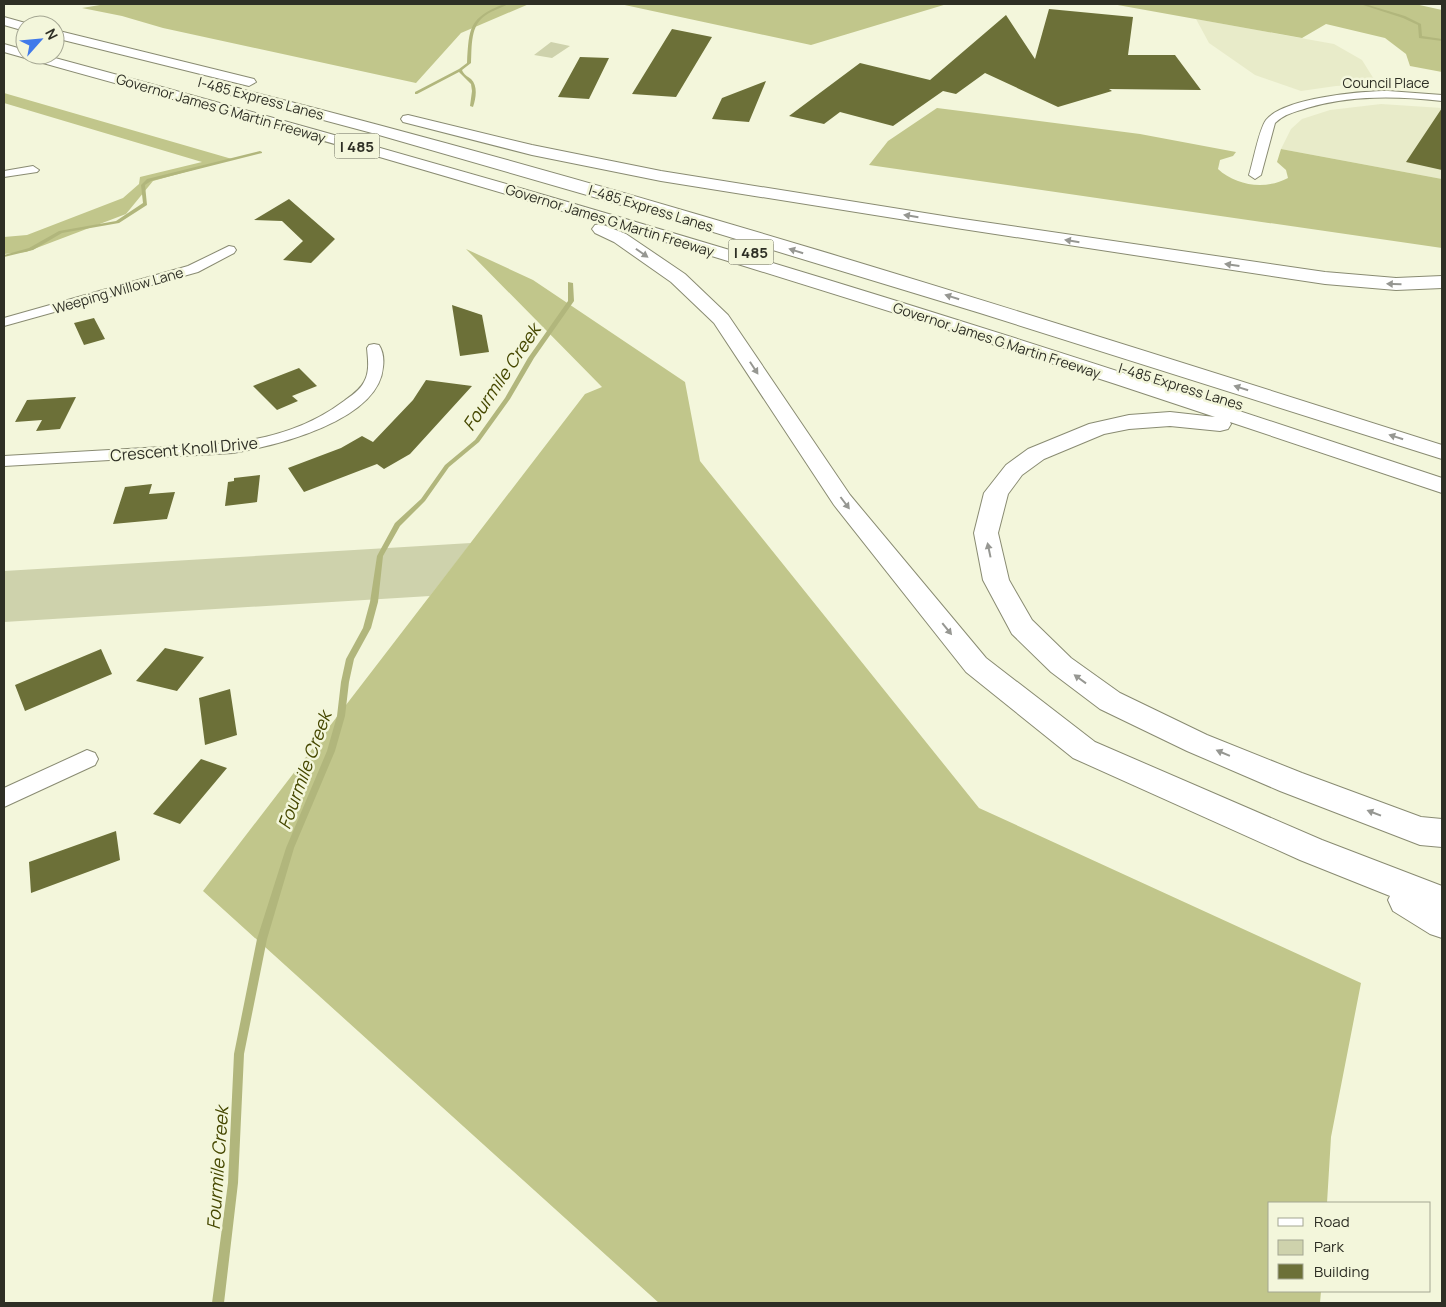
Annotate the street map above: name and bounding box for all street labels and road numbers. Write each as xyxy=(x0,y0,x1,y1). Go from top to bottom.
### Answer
street label: Governor James G Martin Freeway xyxy=(114,69,329,147)
street label: I-485 Express Lanes xyxy=(196,72,326,124)
street label: Council Place xyxy=(1343,73,1429,92)
road number: I 485 xyxy=(334,134,380,158)
street label: Governor James G Martin Freeway xyxy=(503,179,717,261)
street label: I-485 Express Lanes xyxy=(586,180,716,236)
road number: I 485 xyxy=(728,240,774,264)
street label: Weeping Willow Lane xyxy=(51,262,185,318)
street label: Governor James G Martin Freeway xyxy=(891,297,1104,383)
street label: I-485 Express Lanes xyxy=(1116,358,1246,414)
street label: Crescent Knoll Drive xyxy=(109,432,259,466)

